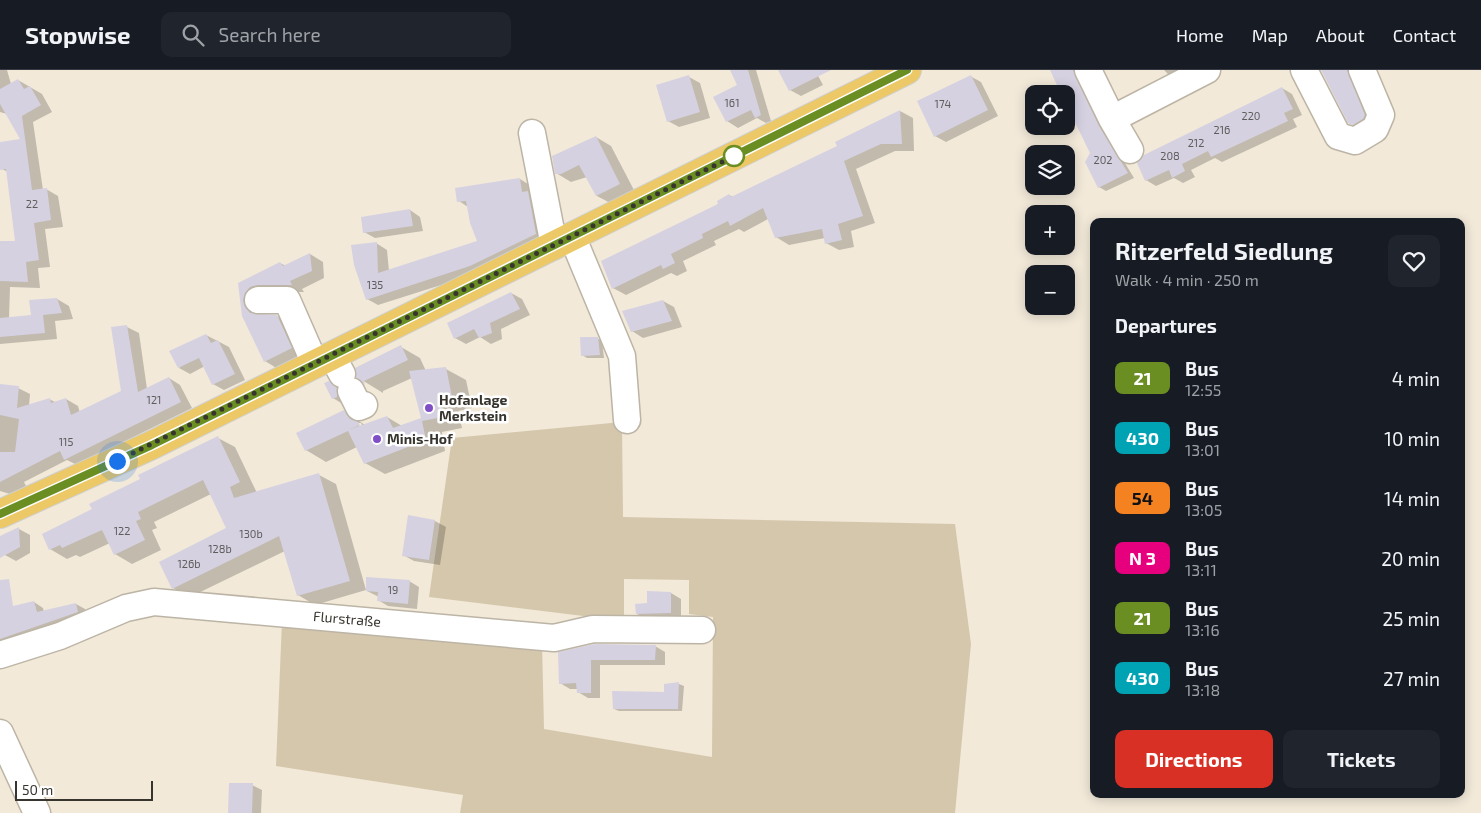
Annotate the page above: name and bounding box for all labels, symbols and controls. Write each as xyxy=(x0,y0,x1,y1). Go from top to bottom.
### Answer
search box xyxy=(161,12,511,57)
text: Stopwise xyxy=(25,20,131,49)
icon: search xyxy=(179,21,207,49)
text: Search here xyxy=(219,23,321,46)
text: Home xyxy=(1176,24,1224,46)
text: Map xyxy=(1252,24,1288,46)
text: About xyxy=(1316,24,1365,46)
text: Contact xyxy=(1393,24,1456,46)
map controls xyxy=(1025,85,1075,315)
button: locate xyxy=(1025,85,1075,135)
house number: 161 xyxy=(724,96,740,109)
house number: 174 xyxy=(935,97,952,110)
house number: 220 xyxy=(1242,109,1261,122)
house number: 216 xyxy=(1214,123,1230,136)
house number: 212 xyxy=(1188,136,1204,149)
unlabelled marker xyxy=(723,145,745,167)
button: layers xyxy=(1025,145,1075,195)
house number: 208 xyxy=(1160,149,1180,162)
house number: 202 xyxy=(1094,153,1113,166)
house number: 22 xyxy=(26,197,38,210)
button: + xyxy=(1025,205,1075,255)
button: heart xyxy=(1388,235,1440,287)
text: Ritzerfeld Siedlung xyxy=(1115,236,1333,265)
button: − xyxy=(1025,265,1075,315)
text: Walk · 4 min · 250 m xyxy=(1115,270,1259,289)
house number: 135 xyxy=(367,278,383,291)
text: Departures xyxy=(1115,314,1217,337)
text: Bus xyxy=(1185,357,1219,380)
text: 21 xyxy=(1133,367,1152,389)
text: 4 min xyxy=(1392,367,1440,390)
text: 12:55 xyxy=(1185,380,1221,399)
place label: Hofanlage Merkstein xyxy=(439,391,508,424)
house number: 121 xyxy=(147,393,161,406)
marker: Hofanlage Merkstein xyxy=(423,402,435,414)
text: Bus xyxy=(1185,417,1219,440)
text: 430 xyxy=(1126,427,1159,449)
text: 10 min xyxy=(1384,427,1440,450)
place label: Minis-Hof xyxy=(387,430,453,447)
marker: Minis-Hof xyxy=(371,433,383,445)
house number: 115 xyxy=(59,435,73,448)
text: 13:01 xyxy=(1185,440,1220,459)
your location xyxy=(105,449,130,474)
text: Bus xyxy=(1185,477,1219,500)
text: 54 xyxy=(1132,487,1153,509)
text: 14 min xyxy=(1384,487,1440,510)
text: 13:05 xyxy=(1185,500,1222,519)
house number: 122 xyxy=(114,524,130,537)
house number: 130b xyxy=(239,527,263,540)
text: Bus xyxy=(1185,537,1219,560)
house number: 128b xyxy=(208,542,232,555)
text: N 3 xyxy=(1129,547,1156,569)
text: 20 min xyxy=(1381,547,1440,570)
house number: 126b xyxy=(177,557,201,570)
text: 13:11 xyxy=(1185,560,1217,579)
house number: 19 xyxy=(388,583,398,596)
text: Bus xyxy=(1185,597,1219,620)
street label: Flurstraße xyxy=(312,607,382,630)
text: 21 xyxy=(1133,607,1152,629)
text: 25 min xyxy=(1383,607,1440,630)
text: 13:16 xyxy=(1185,620,1220,639)
text: Bus xyxy=(1185,657,1219,680)
text: 430 xyxy=(1126,667,1159,689)
text: 27 min xyxy=(1383,667,1440,690)
text: 13:18 xyxy=(1185,680,1220,699)
button: Directions xyxy=(1115,730,1273,788)
button: Tickets xyxy=(1283,730,1440,788)
scale bar xyxy=(15,778,152,801)
text: 50 m xyxy=(22,781,53,798)

